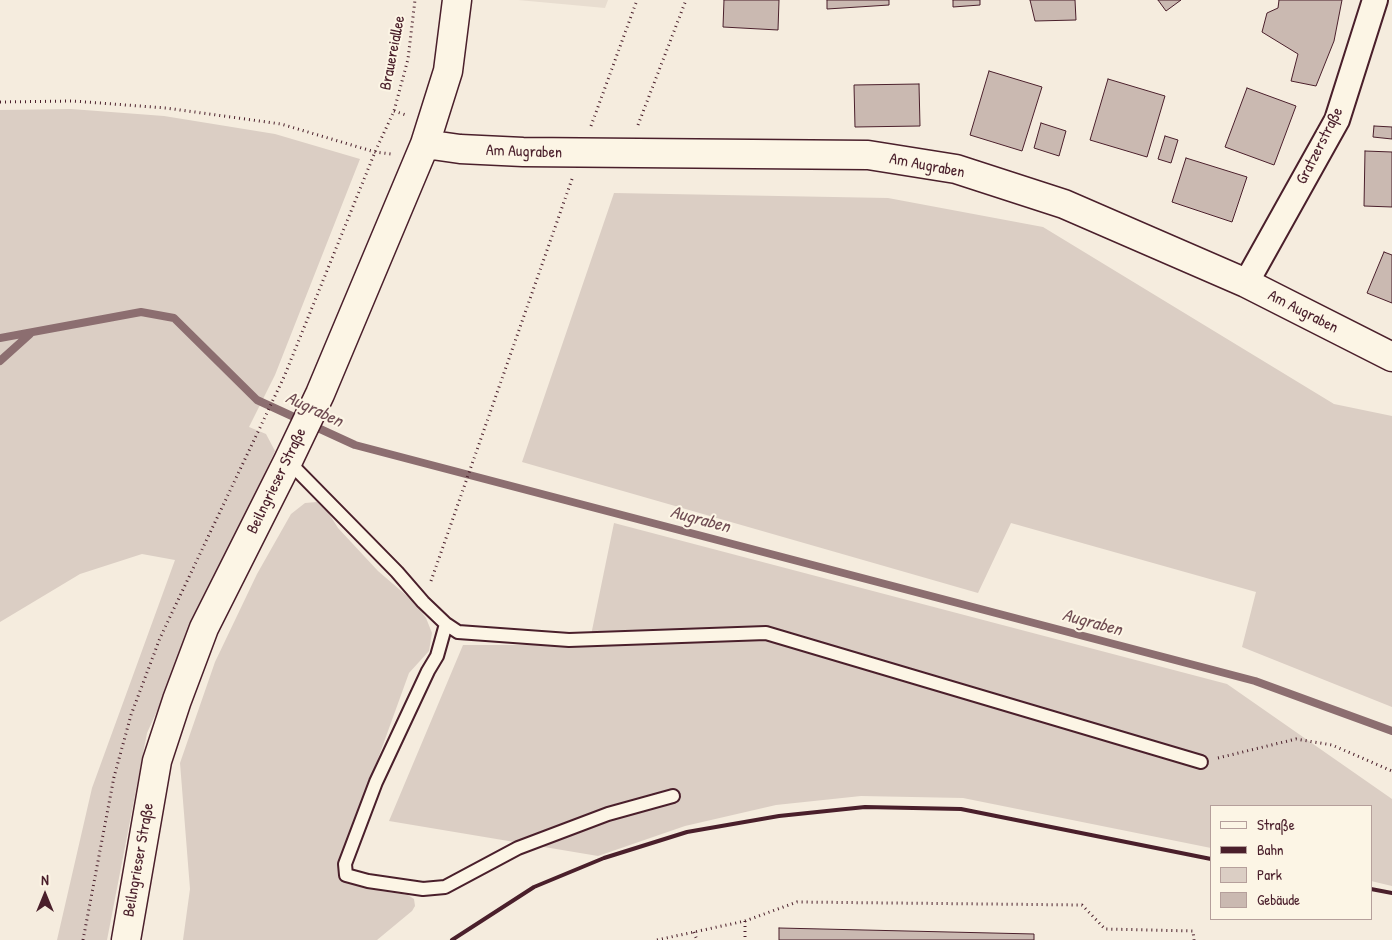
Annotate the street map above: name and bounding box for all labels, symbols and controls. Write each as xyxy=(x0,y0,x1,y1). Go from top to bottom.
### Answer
street label: Brauereiallee xyxy=(376,14,410,92)
street label: Gratzerstraße xyxy=(1292,104,1348,188)
street label: Am Augraben xyxy=(486,141,562,163)
street label: Am Augraben xyxy=(888,149,966,183)
street label: Am Augraben xyxy=(1265,286,1341,338)
water label: Augraben xyxy=(282,387,346,433)
street label: Beilngrieser Straße xyxy=(243,425,311,537)
water label: Augraben xyxy=(668,502,732,538)
water label: Augraben xyxy=(1060,605,1124,641)
street label: Beilngrieser Straße xyxy=(120,802,158,918)
legend xyxy=(1210,805,1372,920)
text: Straße xyxy=(1257,814,1295,835)
text: Bahn xyxy=(1257,839,1284,860)
text: Park xyxy=(1257,864,1282,885)
north arrow xyxy=(20,870,70,920)
text: N xyxy=(41,870,49,889)
text: Gebäude xyxy=(1257,889,1300,910)

